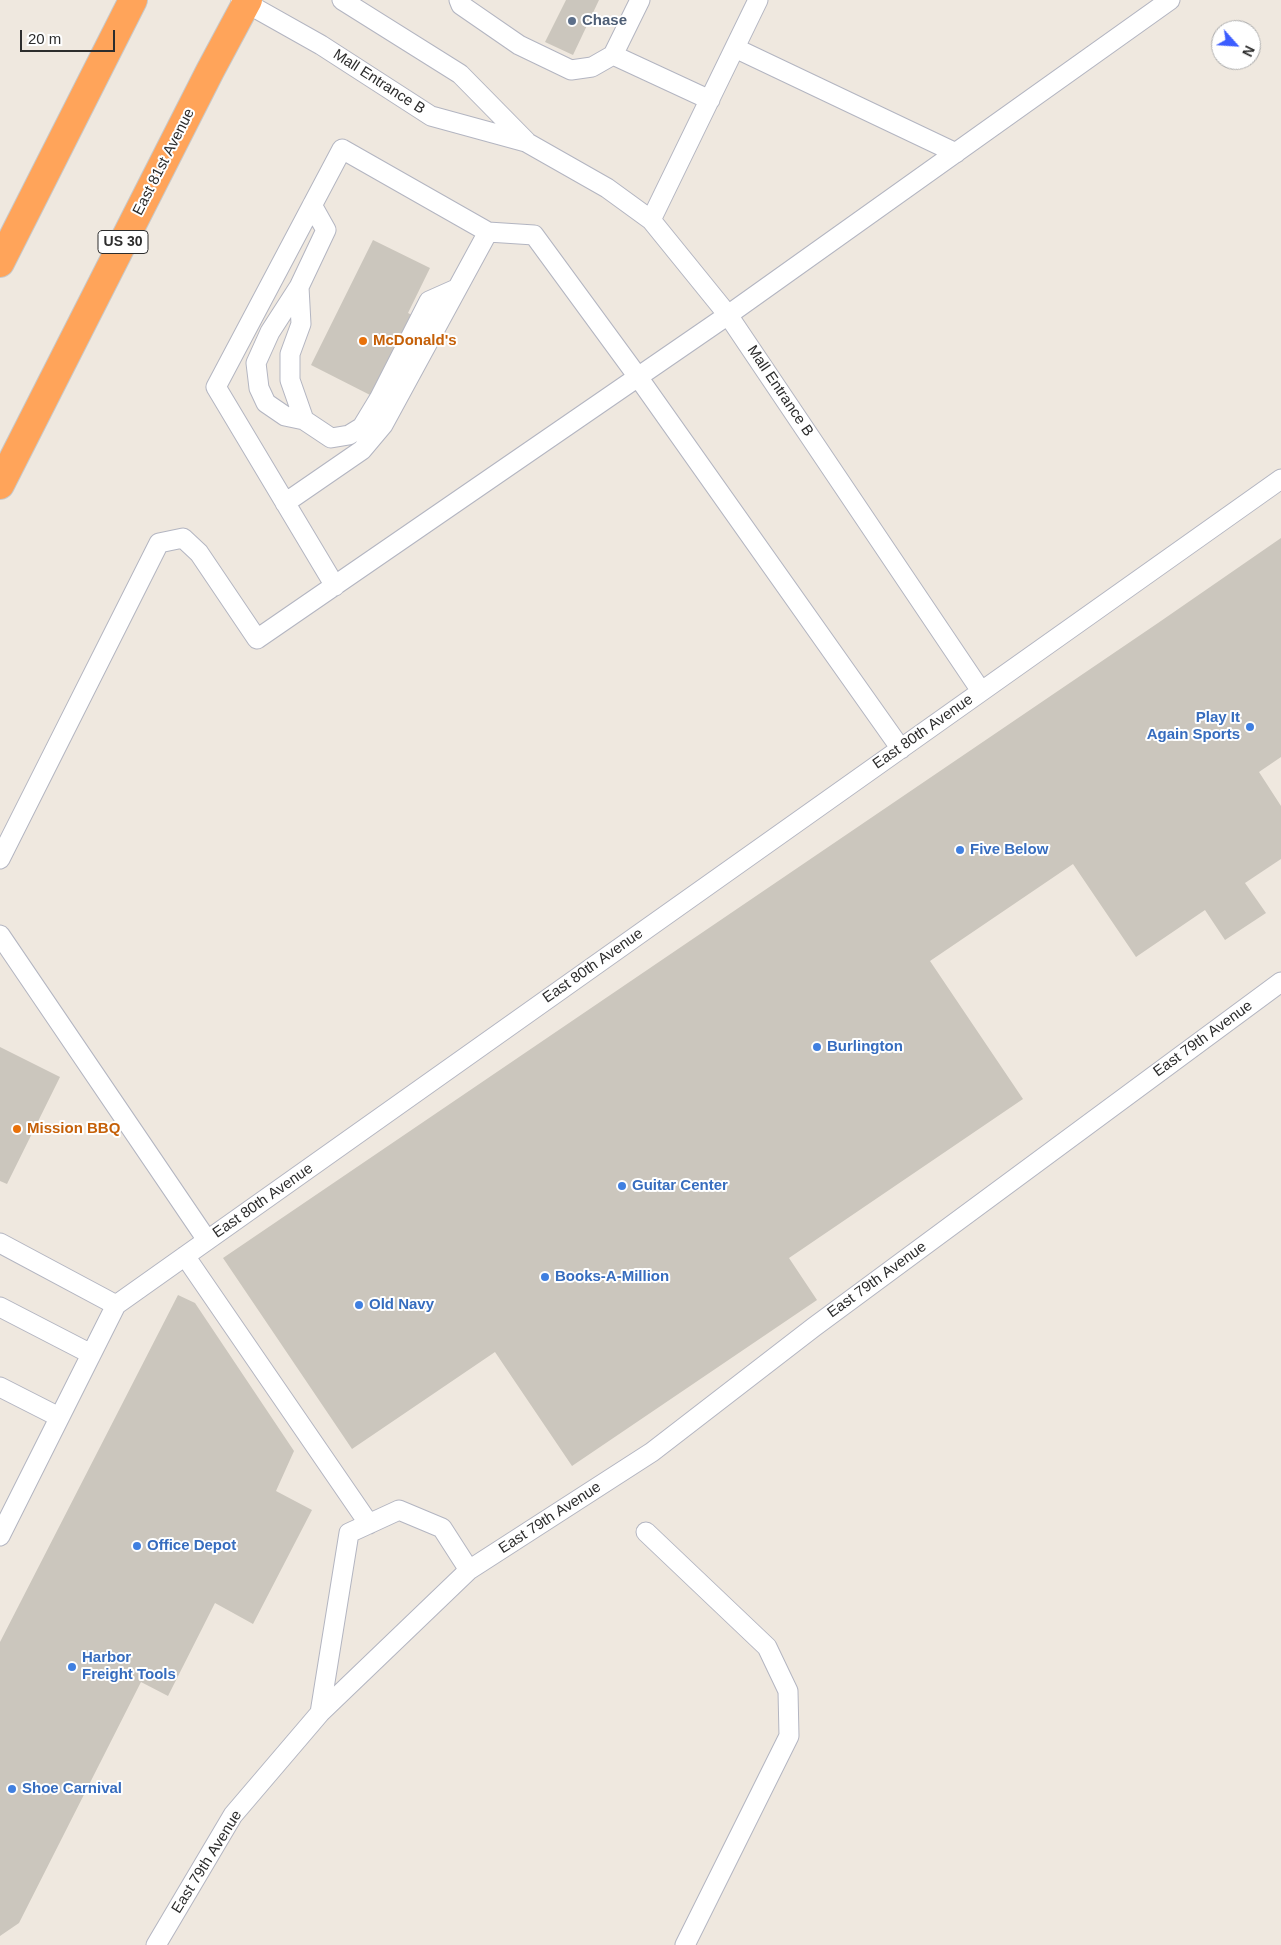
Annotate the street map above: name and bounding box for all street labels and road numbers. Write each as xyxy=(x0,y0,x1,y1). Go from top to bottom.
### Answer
street label: Mall Entrance B xyxy=(330,46,428,118)
street label: East 81st Avenue xyxy=(129,106,199,218)
road number: US 30 xyxy=(98,230,148,253)
street label: Mall Entrance B xyxy=(743,342,817,440)
street label: East 80th Avenue xyxy=(869,691,977,773)
street label: East 80th Avenue xyxy=(539,925,647,1007)
street label: East 79th Avenue xyxy=(1150,997,1256,1081)
street label: East 80th Avenue xyxy=(209,1160,317,1242)
street label: East 79th Avenue xyxy=(824,1238,930,1322)
street label: East 79th Avenue xyxy=(496,1478,604,1558)
street label: East 79th Avenue xyxy=(168,1807,246,1917)

